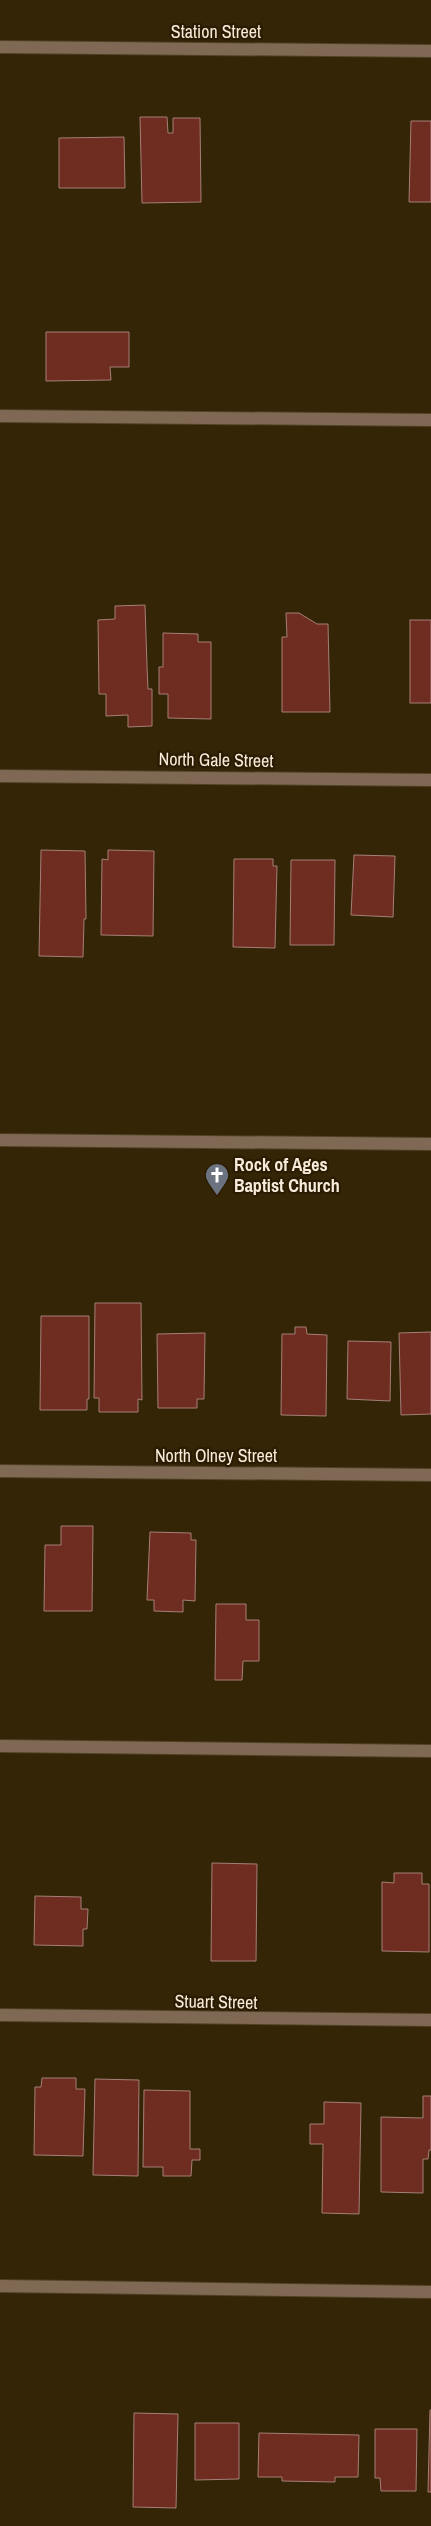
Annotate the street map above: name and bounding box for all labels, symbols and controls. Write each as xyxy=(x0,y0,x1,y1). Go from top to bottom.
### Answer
street label: Station Street xyxy=(171,19,261,44)
street label: North Gale Street xyxy=(158,746,274,773)
place label: Rock of Ages Baptist Church xyxy=(234,1152,340,1198)
church icon: Rock of Ages Baptist Church xyxy=(204,1162,230,1196)
street label: North Olney Street xyxy=(155,1443,277,1468)
street label: Stuart Street xyxy=(174,1988,258,2015)

